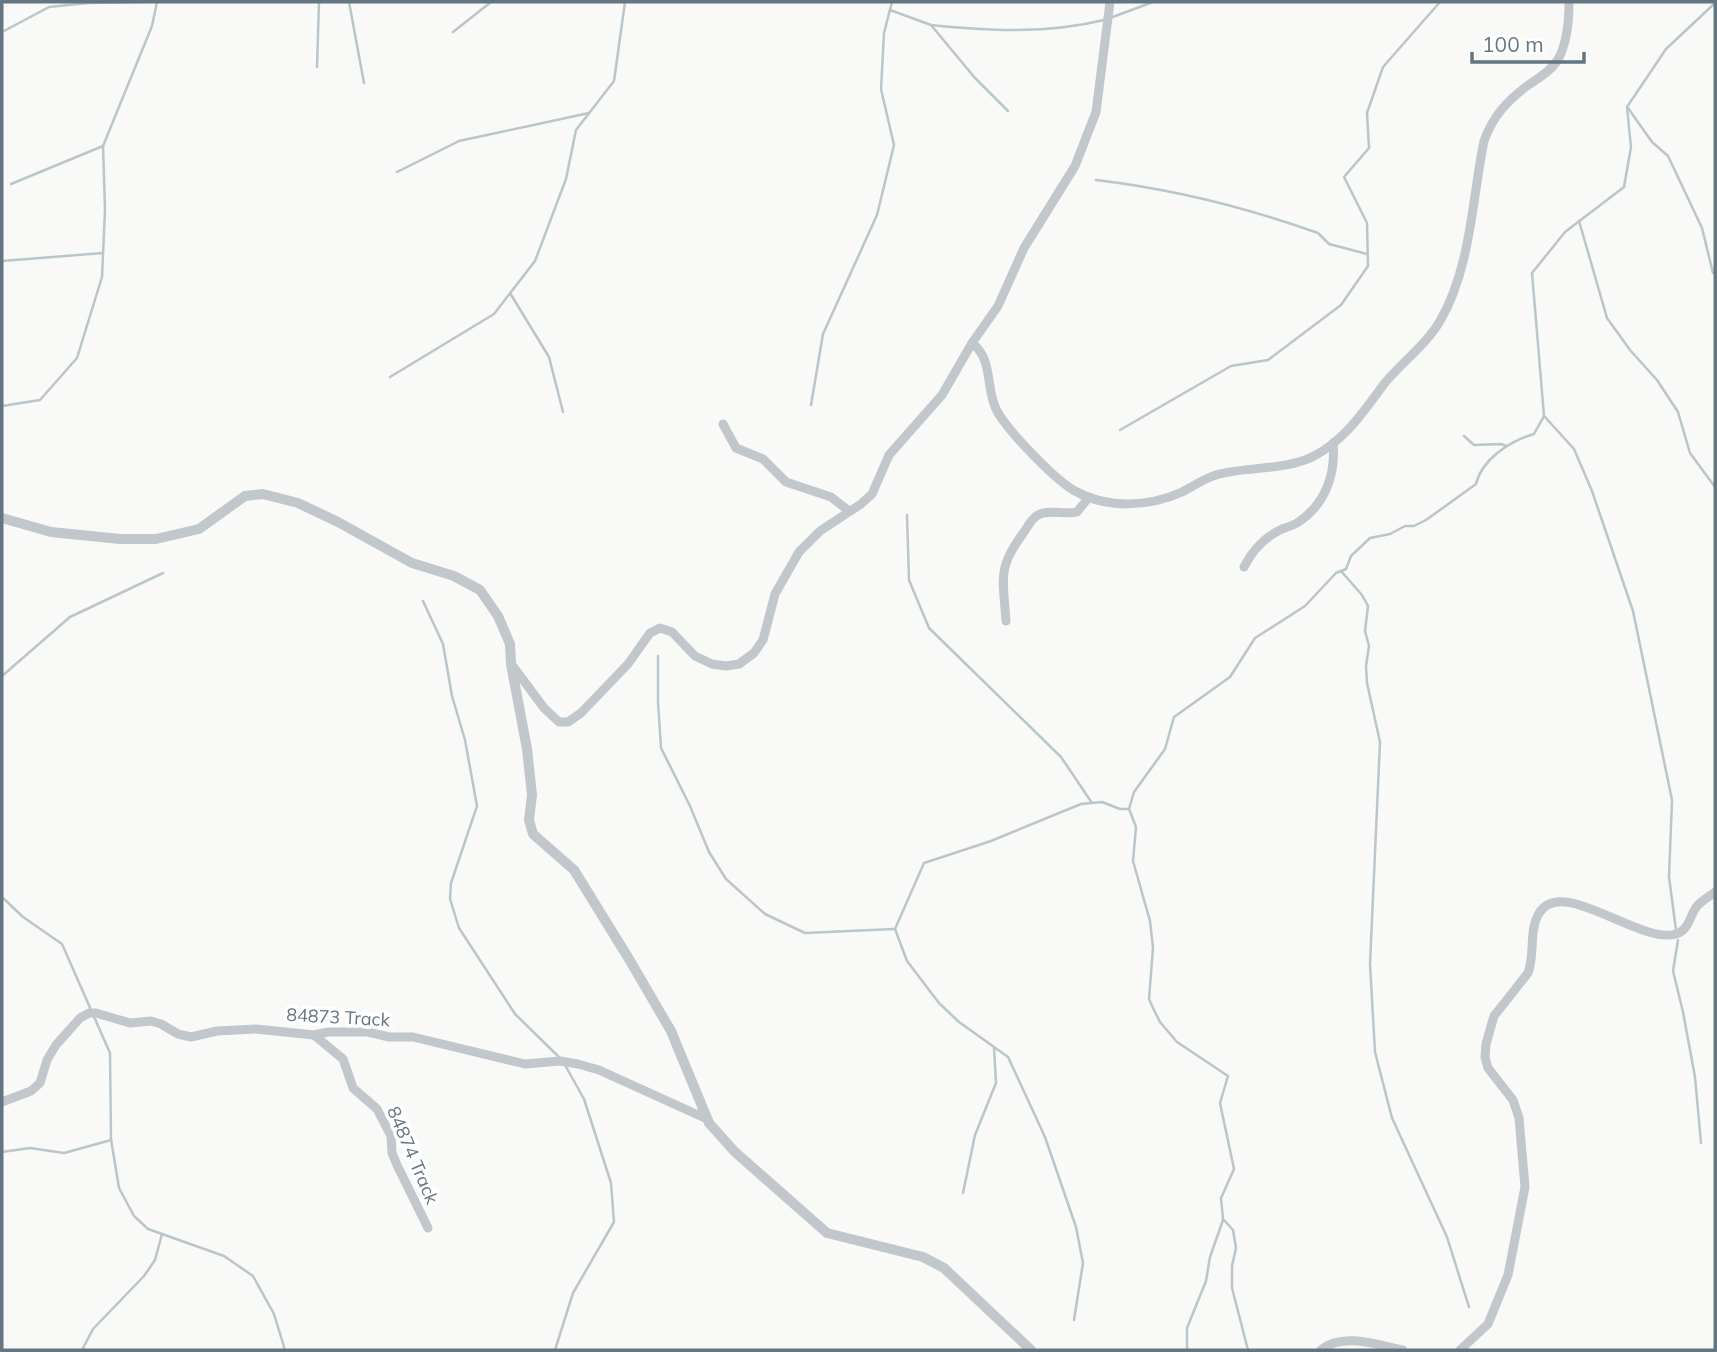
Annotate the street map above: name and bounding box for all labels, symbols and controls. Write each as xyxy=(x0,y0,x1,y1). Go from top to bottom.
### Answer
scale bar xyxy=(1472,21,1584,65)
text: 100 m xyxy=(1482,31,1544,57)
street label: 84873 Track xyxy=(286,1003,391,1031)
street label: 84874 Track xyxy=(382,1103,444,1208)

